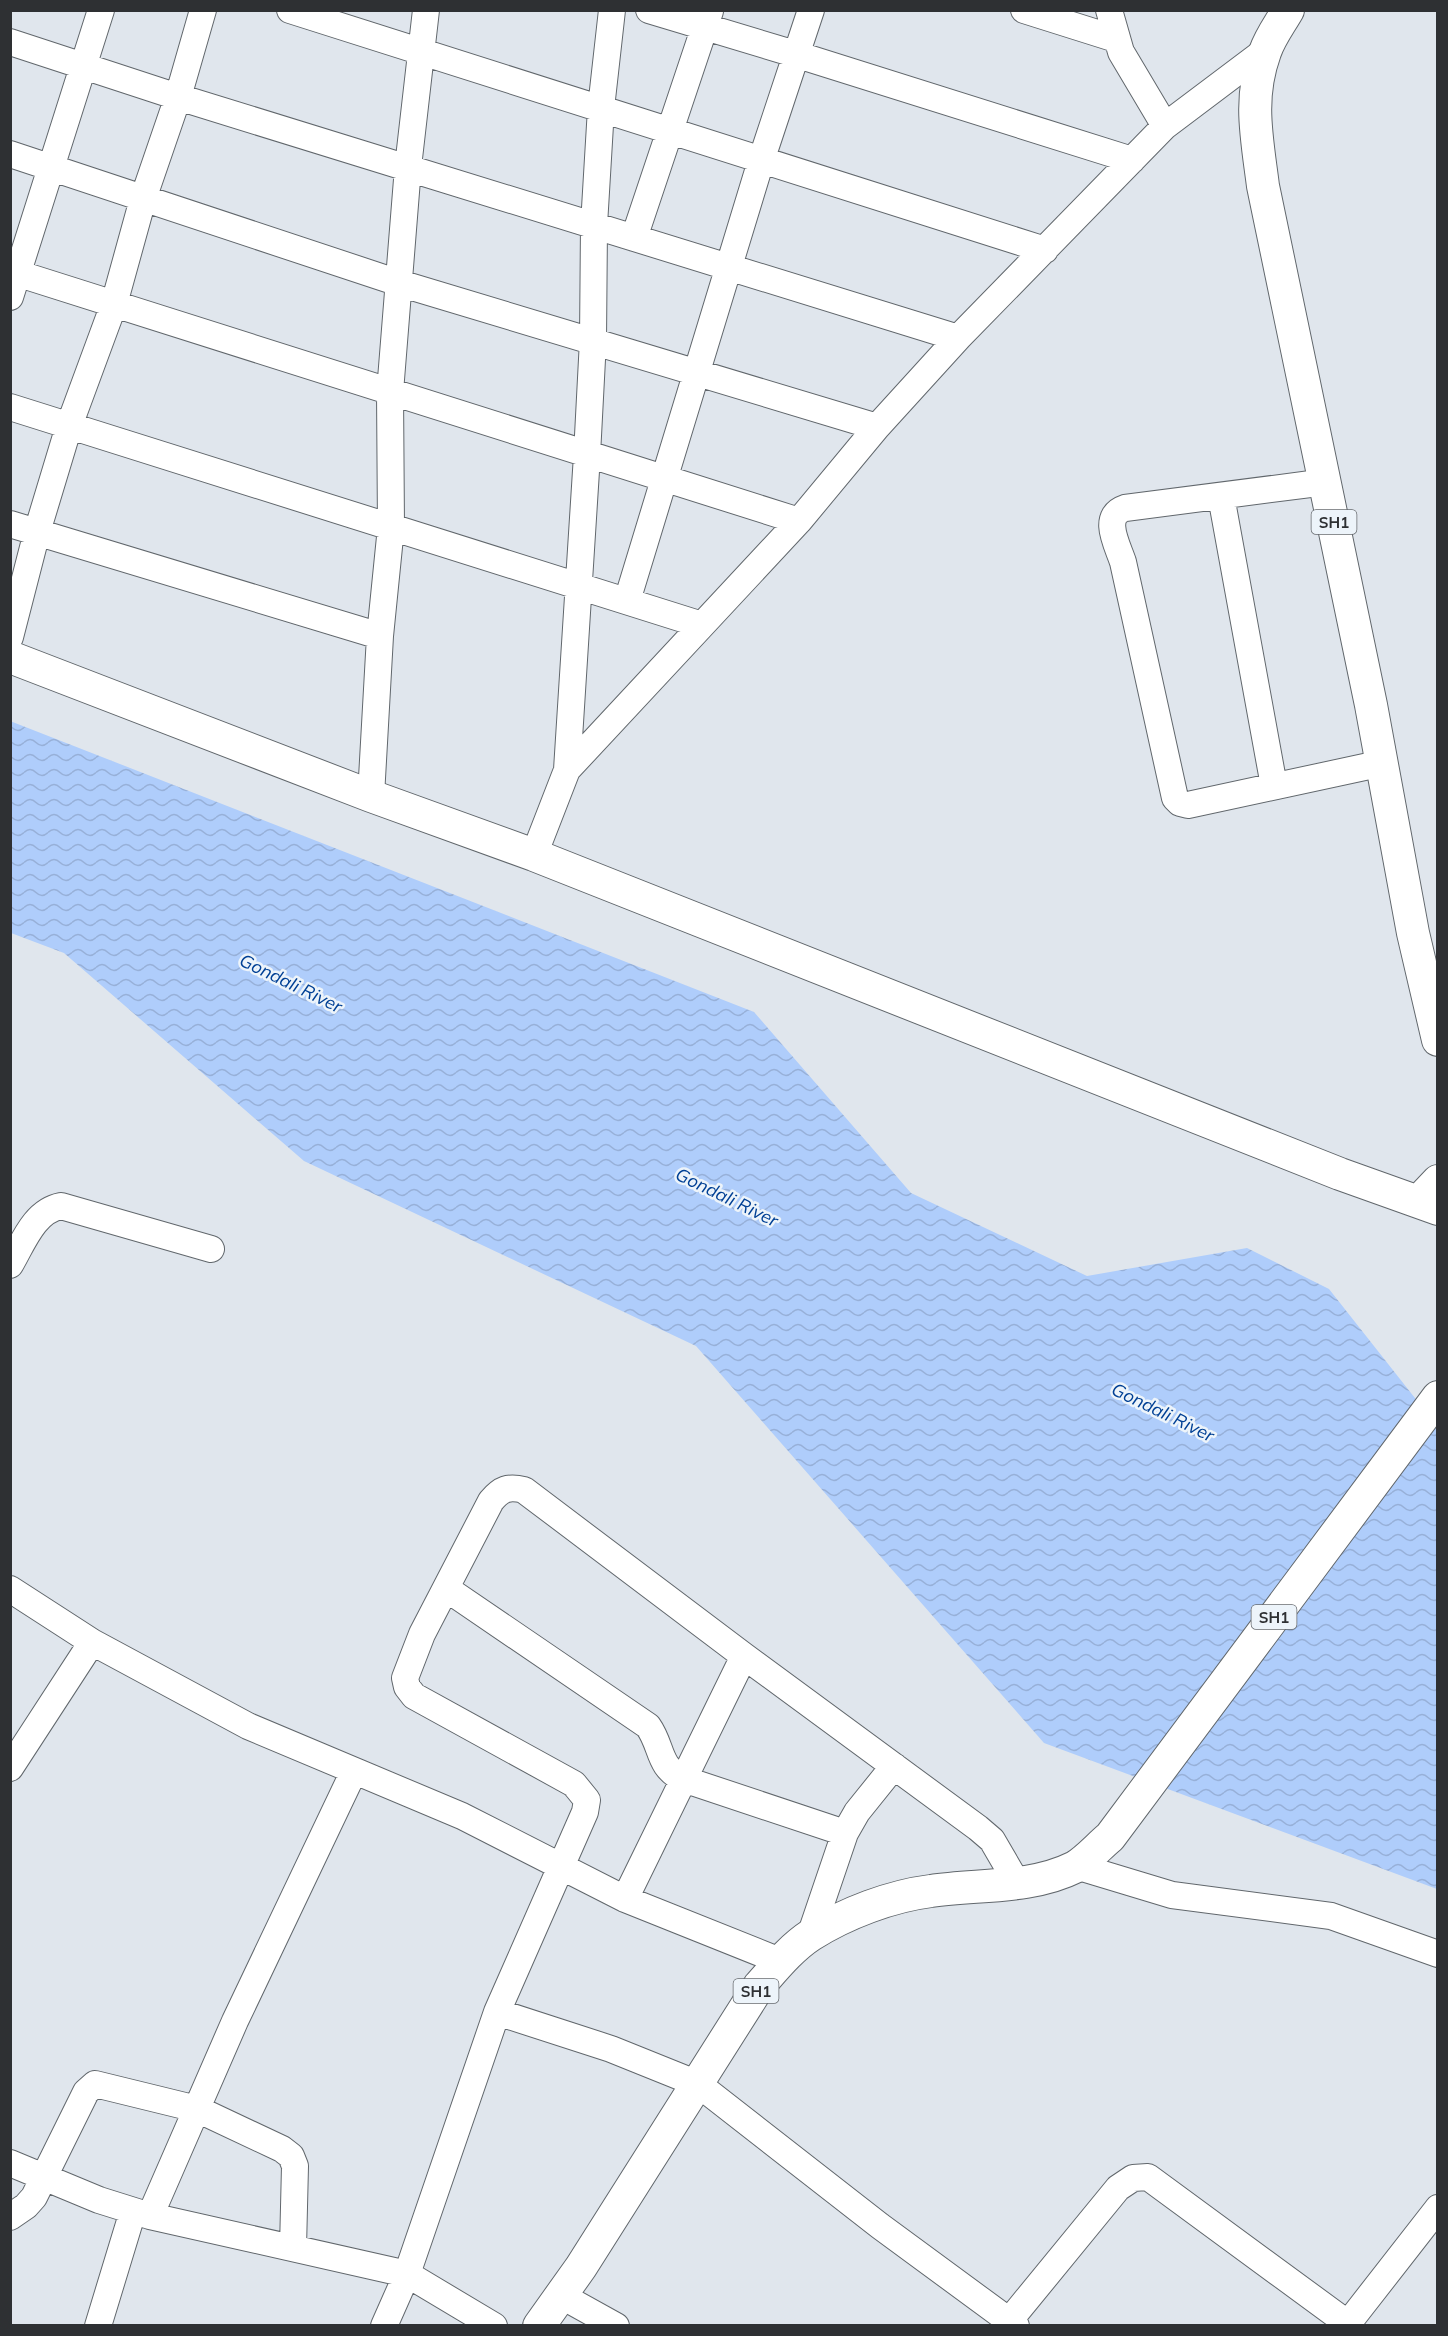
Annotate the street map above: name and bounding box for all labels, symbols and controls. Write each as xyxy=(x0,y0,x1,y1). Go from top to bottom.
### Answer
road number: SH1 xyxy=(1312,510,1356,534)
water label: Gondali River xyxy=(236,948,347,1018)
water label: Gondali River xyxy=(672,1162,783,1232)
water label: Gondali River xyxy=(1108,1377,1219,1447)
road number: SH1 xyxy=(1252,1605,1296,1629)
road number: SH1 xyxy=(734,1979,778,2003)

